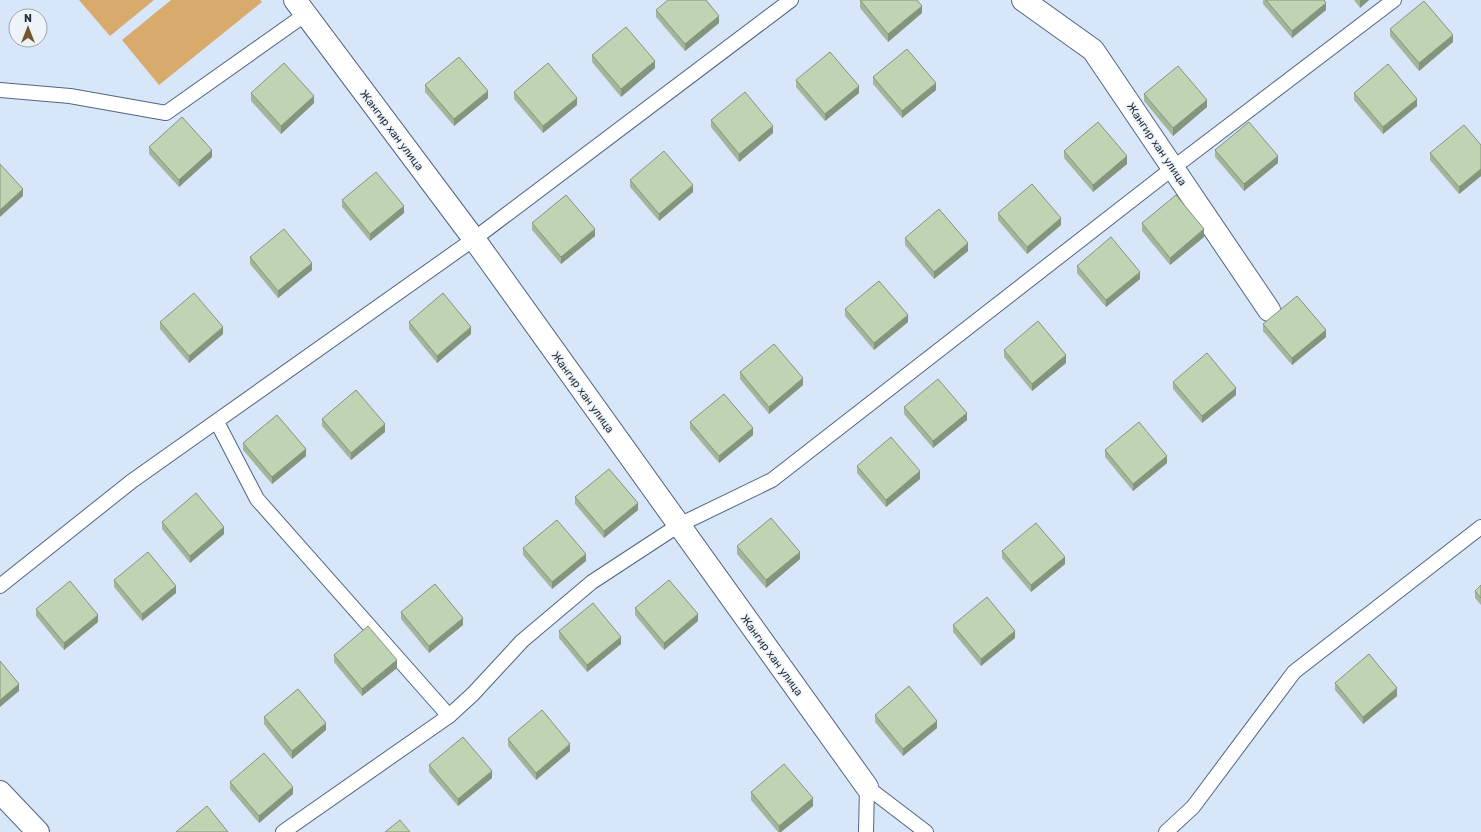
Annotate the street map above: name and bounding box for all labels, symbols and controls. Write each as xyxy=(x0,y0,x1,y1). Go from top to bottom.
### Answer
north arrow xyxy=(8,8,48,48)
text: N xyxy=(24,12,32,25)
street label: Жангир хан улица xyxy=(357,87,426,173)
street label: Жангир хан улица xyxy=(1124,100,1189,188)
street label: Жангир хан улица xyxy=(549,349,616,436)
street label: Жангир хан улица xyxy=(738,612,805,699)

